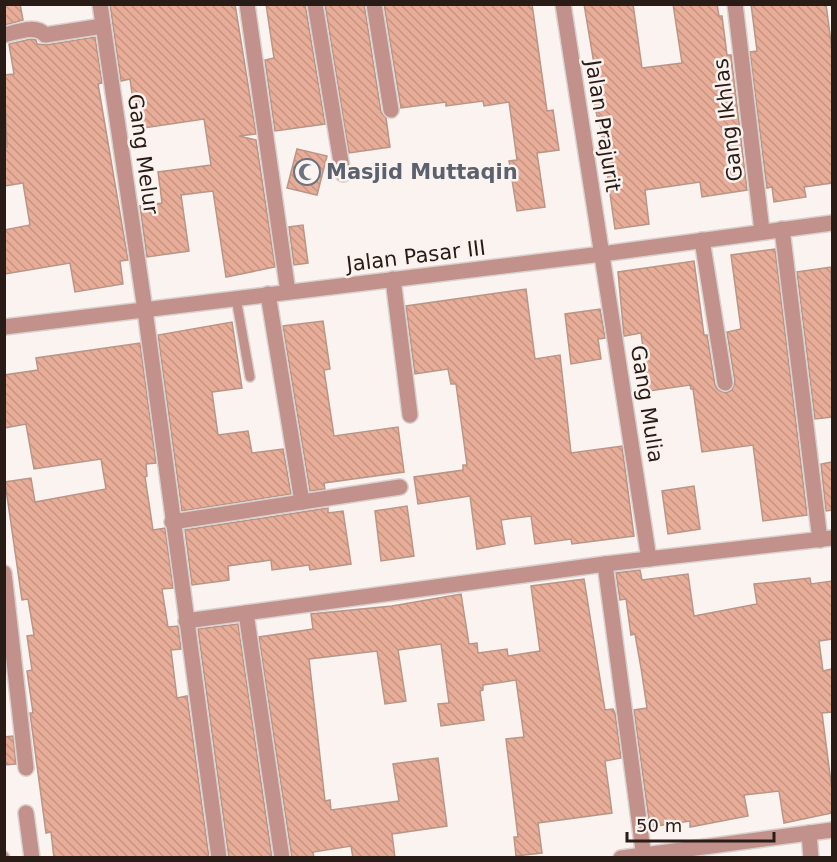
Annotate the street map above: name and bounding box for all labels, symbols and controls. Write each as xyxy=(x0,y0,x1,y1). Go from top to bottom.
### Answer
street label: Jalan Prajurit xyxy=(580,56,625,194)
street label: Gang Ikhlas xyxy=(709,57,747,183)
street label: Gang Melur xyxy=(123,92,163,216)
mosque icon: Masjid Muttaqin xyxy=(292,157,322,187)
place label: Masjid Muttaqin xyxy=(326,160,518,184)
street label: Jalan Pasar III xyxy=(343,236,487,277)
street label: Gang Mulia xyxy=(626,344,668,464)
scale bar xyxy=(627,805,774,843)
text: 50 m xyxy=(636,815,682,836)

